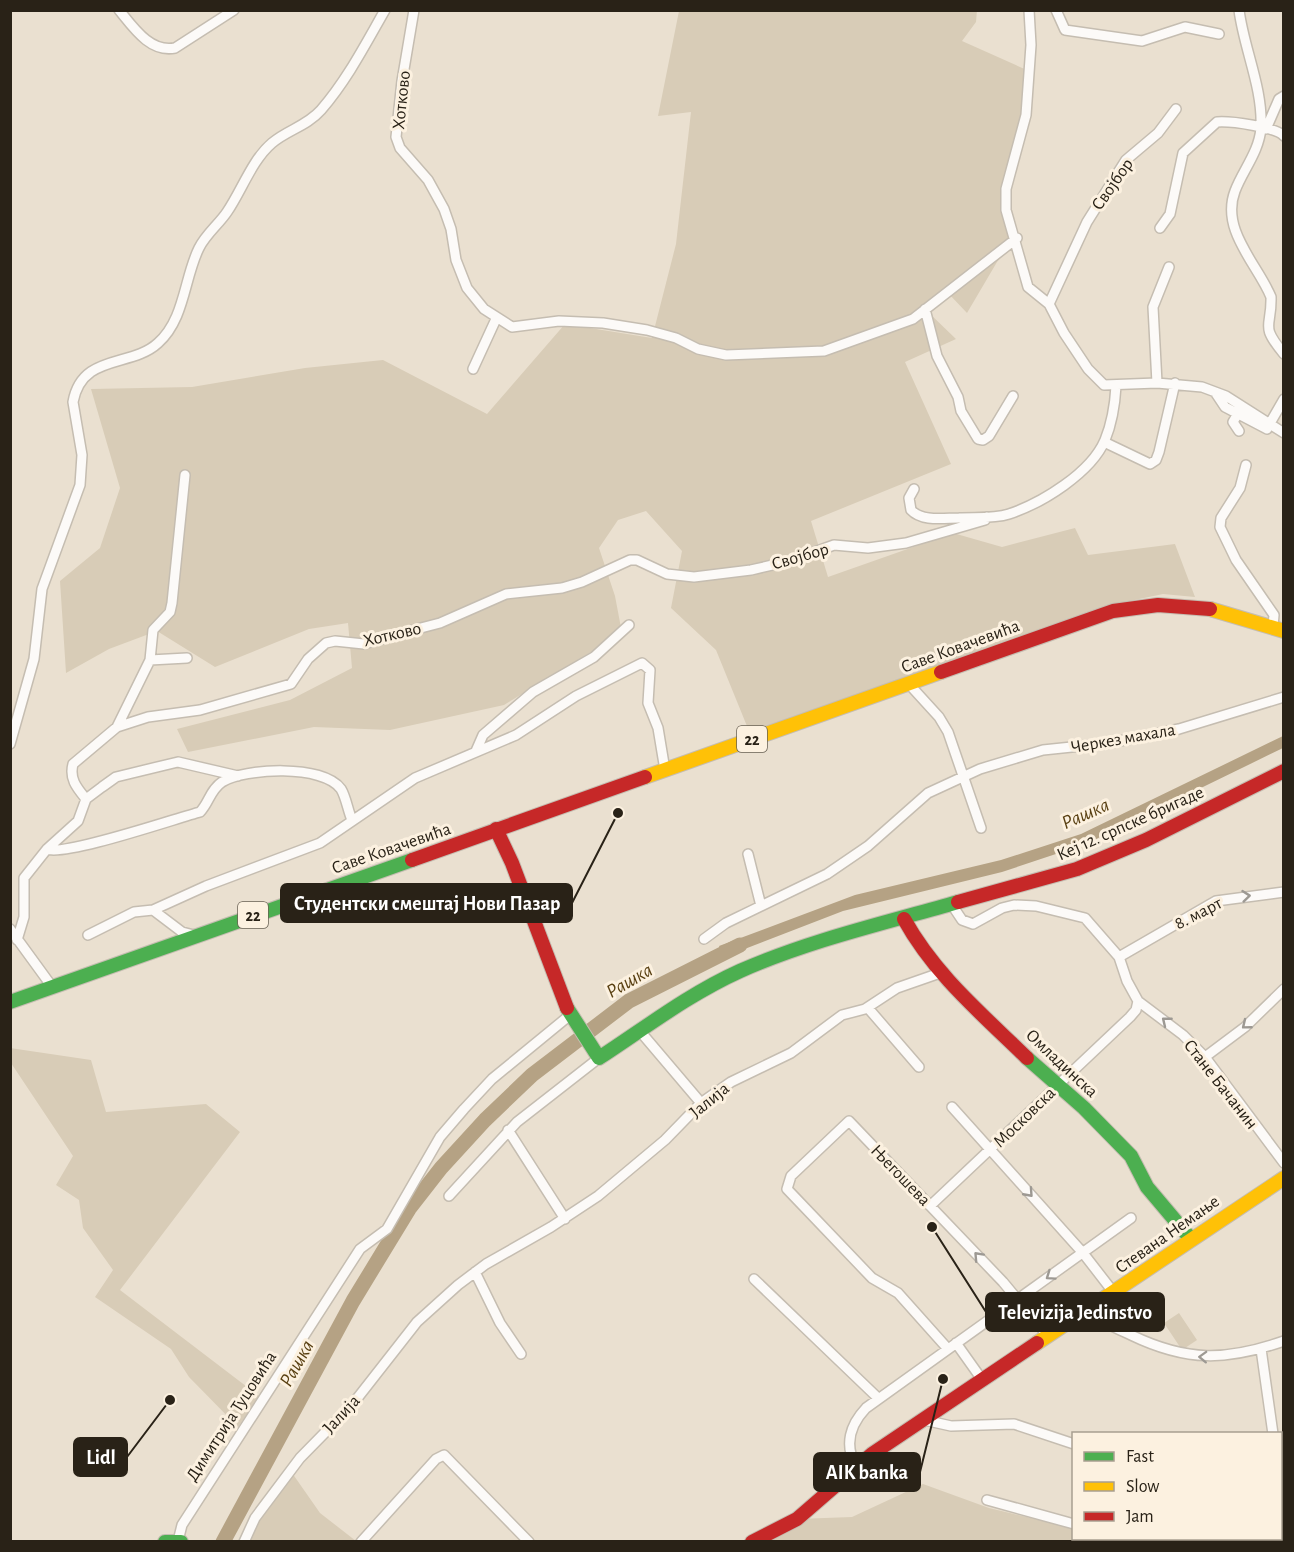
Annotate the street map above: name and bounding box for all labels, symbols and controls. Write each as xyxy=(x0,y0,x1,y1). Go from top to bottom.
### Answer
street label: Хотково xyxy=(390,70,414,130)
street label: Својбор xyxy=(1088,155,1137,214)
street label: Својбор xyxy=(769,539,831,574)
street label: Саве Ковачевића xyxy=(899,617,1022,677)
street label: Хотково xyxy=(362,620,423,650)
street label: Черкез махала xyxy=(1070,721,1177,757)
road number: 22 xyxy=(737,726,767,752)
street label: Кеј 12. српске бригаде xyxy=(1054,782,1207,864)
water label: Рашка xyxy=(1059,795,1112,833)
street label: Саве Ковачевића xyxy=(329,820,453,878)
callout: Студентски смештај Нови Пазар xyxy=(281,884,572,922)
one-way arrow xyxy=(1241,890,1251,903)
text: Студентски смештај Нови Пазар xyxy=(294,894,560,914)
street label: 8. март xyxy=(1172,894,1225,933)
road number: 22 xyxy=(238,902,268,928)
water label: Рашка xyxy=(603,960,656,1002)
one-way arrow xyxy=(1162,1017,1173,1028)
one-way arrow xyxy=(1242,1018,1253,1029)
street label: Омладинска xyxy=(1022,1026,1101,1101)
street label: Стане Бачанин xyxy=(1180,1036,1261,1133)
street label: Јалија xyxy=(686,1080,733,1122)
street label: Московска xyxy=(990,1084,1059,1151)
street label: Његошева xyxy=(867,1142,934,1210)
one-way arrow xyxy=(1022,1186,1033,1197)
street label: Стевана Немање xyxy=(1112,1192,1223,1277)
one-way arrow xyxy=(974,1252,985,1263)
one-way arrow xyxy=(1046,1269,1057,1280)
callout: Televizija Jedinstvo xyxy=(986,1293,1164,1331)
text: Televizija Jedinstvo xyxy=(998,1303,1152,1323)
water label: Рашка xyxy=(276,1337,318,1390)
street label: Димитрија Туцовића xyxy=(183,1348,280,1485)
one-way arrow xyxy=(1199,1350,1208,1363)
street label: Јалија xyxy=(320,1392,364,1437)
legend xyxy=(1072,1432,1282,1540)
callout: Lidl xyxy=(74,1438,127,1476)
text: Lidl xyxy=(86,1448,116,1468)
text: Fast xyxy=(1126,1448,1154,1466)
callout: AIK banka xyxy=(814,1453,920,1491)
text: AIK banka xyxy=(826,1463,909,1483)
text: Slow xyxy=(1126,1478,1159,1496)
text: Jam xyxy=(1126,1508,1154,1526)

